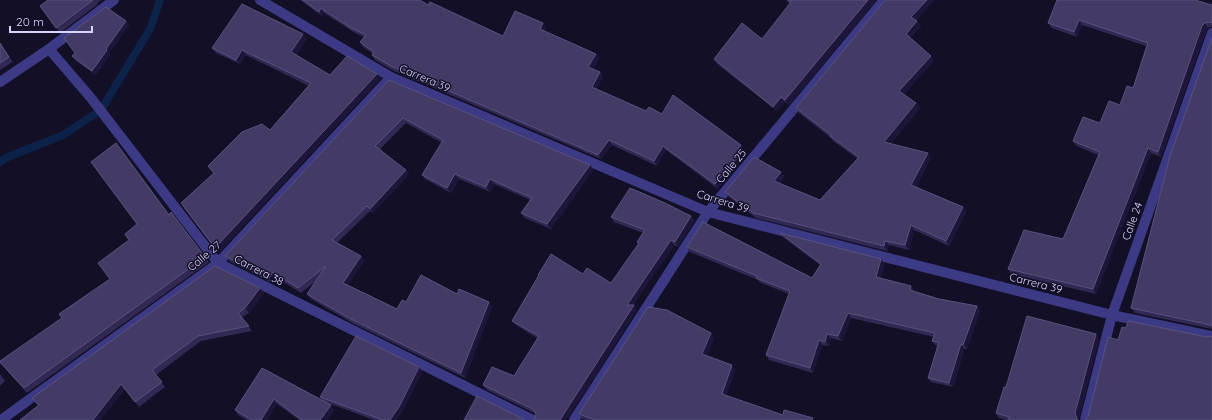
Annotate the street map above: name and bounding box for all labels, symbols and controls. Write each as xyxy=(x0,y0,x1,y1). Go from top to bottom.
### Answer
scale bar xyxy=(10,8,92,34)
text: 20 m xyxy=(16,14,44,29)
street label: Carrera 39 xyxy=(397,61,453,95)
street label: Calle 25 xyxy=(713,146,749,186)
street label: Carrera 39 xyxy=(695,186,751,216)
street label: Calle 24 xyxy=(1119,200,1145,242)
street label: Calle 27 xyxy=(184,238,224,274)
street label: Carrera 38 xyxy=(232,252,286,288)
street label: Carrera 39 xyxy=(1008,270,1064,296)

